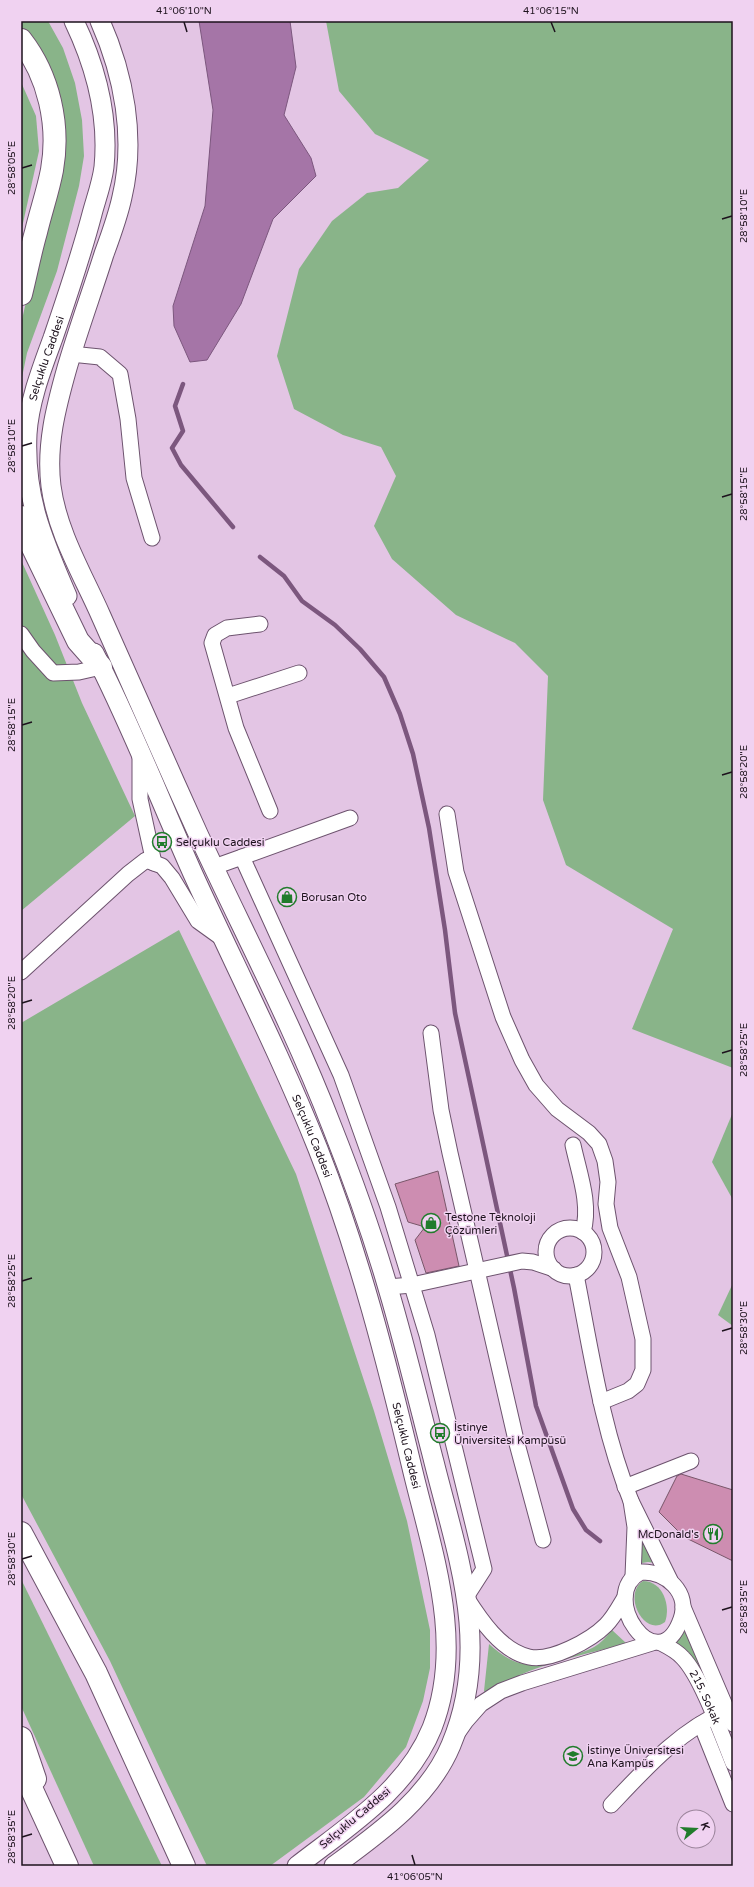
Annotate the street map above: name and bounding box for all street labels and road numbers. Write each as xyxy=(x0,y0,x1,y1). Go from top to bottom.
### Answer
street label: Selçuklu Caddesi xyxy=(26,314,67,402)
street label: Selçuklu Caddesi xyxy=(289,1092,335,1179)
street label: Selçuklu Caddesi xyxy=(390,1401,423,1490)
street label: 215. Sokak xyxy=(687,1667,724,1726)
street label: Selçuklu Caddesi xyxy=(317,1785,393,1851)

